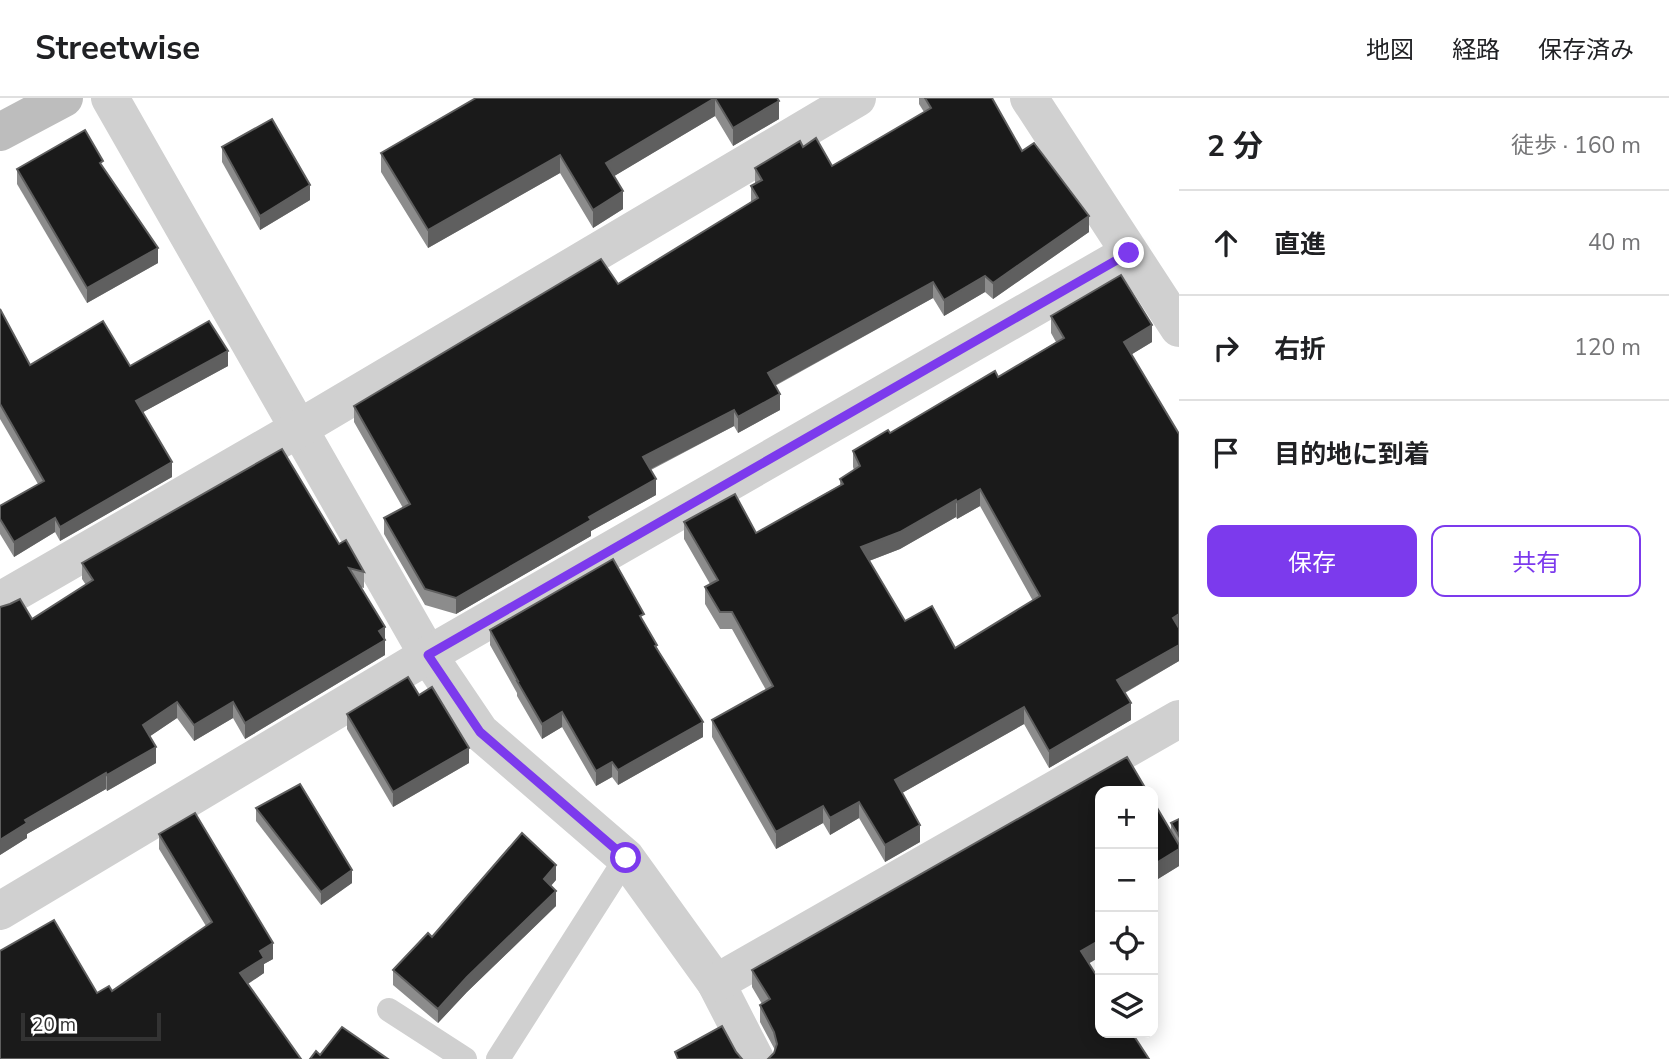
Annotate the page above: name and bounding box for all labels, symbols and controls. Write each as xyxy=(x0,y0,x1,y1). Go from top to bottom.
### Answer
text: Streetwise xyxy=(35,26,200,71)
text: 地図 xyxy=(1366,34,1414,66)
text: 経路 xyxy=(1452,34,1500,66)
text: 保存済み xyxy=(1538,34,1634,66)
text: 2 分 xyxy=(1207,126,1263,167)
text: 徒歩 · 160 m xyxy=(1511,130,1641,161)
icon: ahead xyxy=(1207,224,1245,262)
text: 直進 xyxy=(1274,227,1326,262)
text: 40 m xyxy=(1588,227,1641,258)
route end xyxy=(1113,237,1144,268)
icon: right xyxy=(1207,329,1245,367)
text: 右折 xyxy=(1274,332,1326,367)
text: 120 m xyxy=(1574,332,1641,363)
icon: arrive xyxy=(1207,434,1245,472)
text: 目的地に到着 xyxy=(1274,437,1430,472)
button: 保存 xyxy=(1207,525,1417,597)
button: 共有 xyxy=(1431,525,1641,597)
map controls xyxy=(1095,786,1158,1038)
button: + xyxy=(1095,786,1158,849)
route start xyxy=(610,842,641,873)
button: − xyxy=(1095,849,1158,912)
button: locate xyxy=(1095,912,1158,975)
button: layers xyxy=(1095,975,1158,1038)
scale bar xyxy=(21,1010,161,1042)
text: 20 m xyxy=(32,1012,76,1038)

